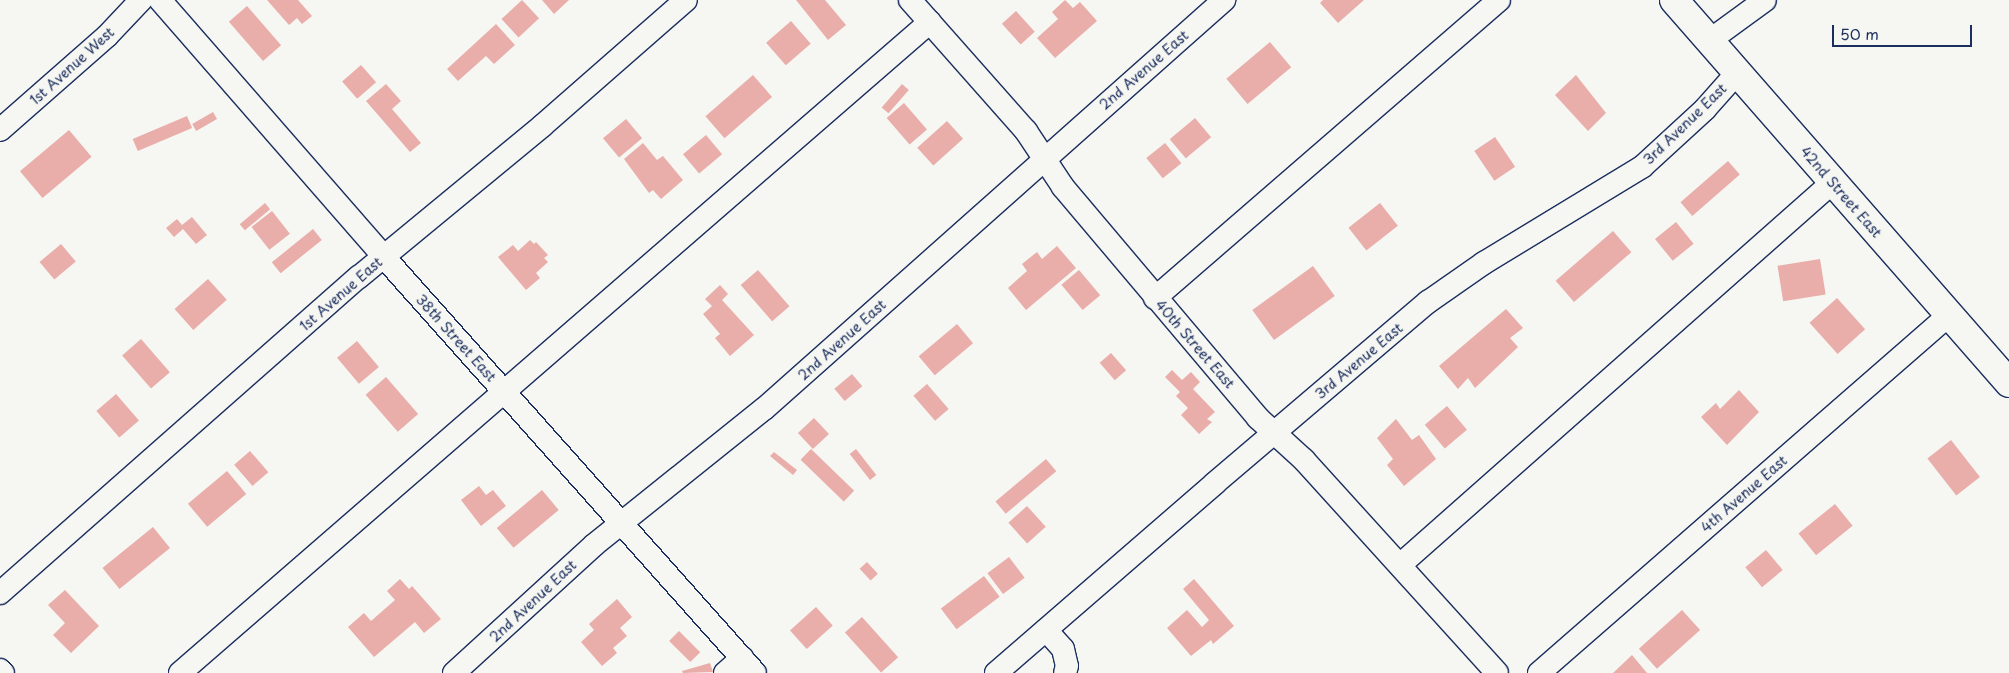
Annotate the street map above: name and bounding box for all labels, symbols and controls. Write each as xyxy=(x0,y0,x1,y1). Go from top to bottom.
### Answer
scale bar xyxy=(1834,15,1974,47)
text: 50 m xyxy=(1840,22,1879,45)
street label: 1st Avenue West xyxy=(26,23,118,109)
street label: 2nd Avenue East xyxy=(1096,27,1192,113)
street label: 3rd Avenue East xyxy=(1640,80,1730,168)
street label: 42nd Street East xyxy=(1797,143,1885,241)
street label: 1st Avenue East xyxy=(296,253,386,335)
street label: 38th Street East xyxy=(412,291,500,385)
street label: 2nd Avenue East xyxy=(795,296,889,384)
street label: 40th Street East xyxy=(1152,296,1238,392)
street label: 3rd Avenue East xyxy=(1312,319,1406,403)
street label: 4th Avenue East xyxy=(1697,452,1791,536)
street label: 2nd Avenue East xyxy=(486,556,580,646)

